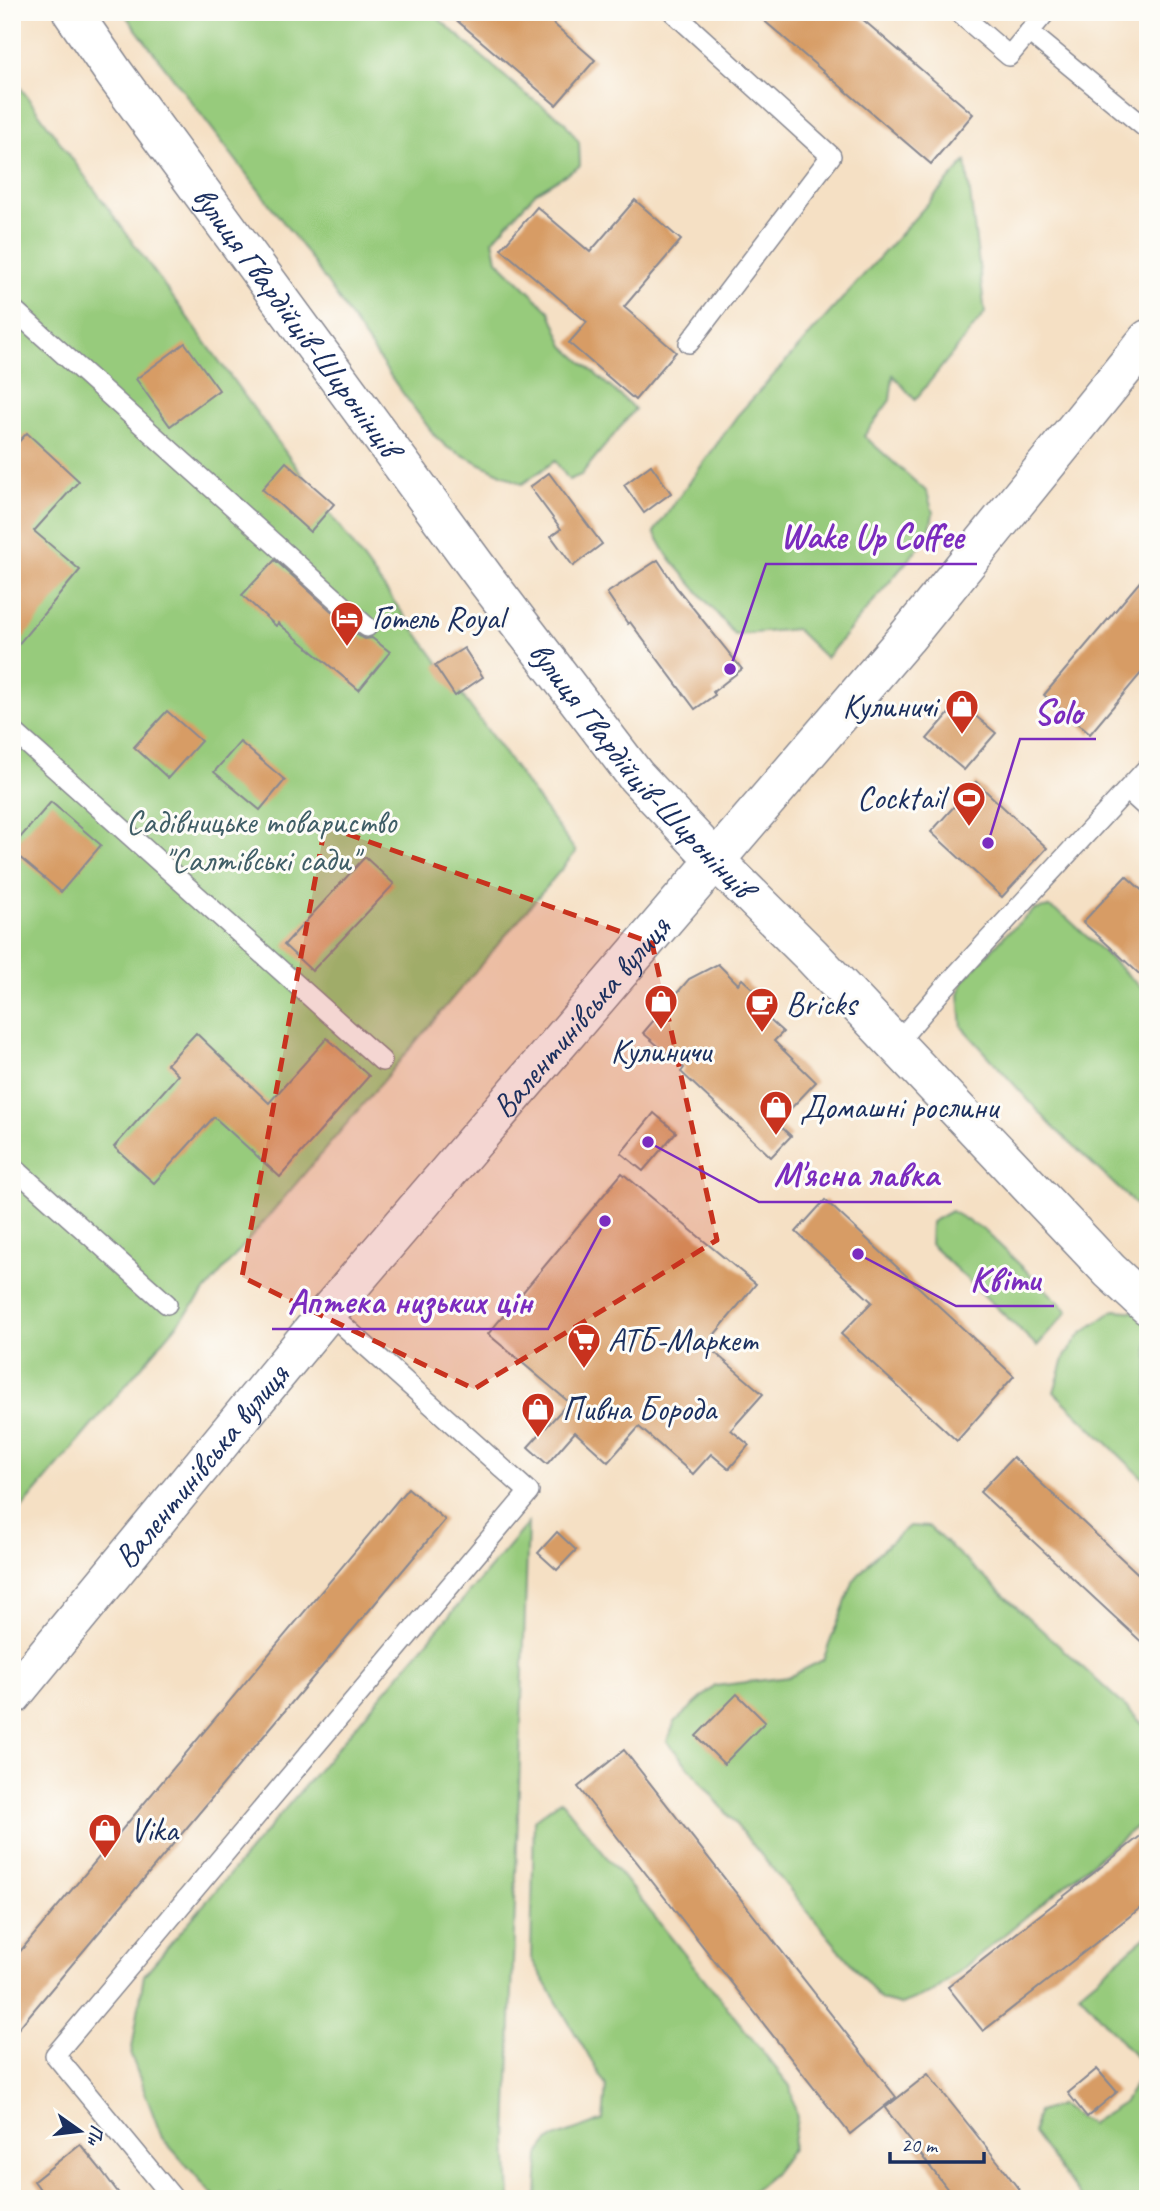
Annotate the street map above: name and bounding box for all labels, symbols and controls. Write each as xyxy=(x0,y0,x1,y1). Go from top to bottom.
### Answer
street label: вулиця Гвардійців-Широнінців xyxy=(183,178,414,471)
callout: Wake Up Coffee xyxy=(766,508,977,564)
text: Wake Up Coffee xyxy=(781,514,966,559)
place label: Готель Royal xyxy=(372,597,510,639)
hotel icon: Готель Royal xyxy=(328,599,366,648)
street label: вулиця Гвардійців-Широнінців xyxy=(520,633,768,913)
callout: Solo xyxy=(1020,683,1096,739)
place label: Кулиничі xyxy=(843,685,941,727)
shop icon: Кулиничі xyxy=(943,687,981,736)
text: Solo xyxy=(1034,690,1086,735)
place label: Cocktail xyxy=(857,777,949,819)
sports icon: Cocktail xyxy=(950,779,988,828)
park label: Садівницьке товариство "Салтівські сади" xyxy=(126,801,397,881)
street label: Валентинівська вулиця xyxy=(483,906,680,1127)
shop icon: Кулиничи xyxy=(642,982,680,1031)
place label: Bricks xyxy=(786,983,859,1025)
cafe icon: Bricks xyxy=(743,985,781,1034)
place label: Кулиничи xyxy=(611,1030,713,1072)
place label: Домашні рослини xyxy=(800,1086,1001,1128)
shop icon: Домашні рослини xyxy=(757,1088,795,1137)
callout: М'ясна лавка xyxy=(759,1146,952,1202)
text: М'ясна лавка xyxy=(773,1152,942,1197)
callout: Квіти xyxy=(956,1250,1054,1306)
text: Квіти xyxy=(970,1257,1043,1302)
callout: Аптека низьких цін xyxy=(272,1273,548,1329)
text: Аптека низьких цін xyxy=(288,1279,535,1324)
place label: АТБ-Маркет xyxy=(608,1319,760,1361)
supermarket icon: АТБ-Маркет xyxy=(565,1321,603,1370)
street label: Валентинівська вулиця xyxy=(105,1354,299,1577)
place label: Пивна Борода xyxy=(562,1388,718,1430)
shop icon: Пивна Борода xyxy=(519,1390,557,1439)
place label: Vika xyxy=(130,1809,179,1851)
shop icon: Vika xyxy=(86,1811,124,1860)
north arrow xyxy=(46,2096,116,2166)
scale bar xyxy=(890,2120,985,2164)
text: Пн xyxy=(81,2122,110,2149)
text: 20 m xyxy=(901,2132,939,2158)

